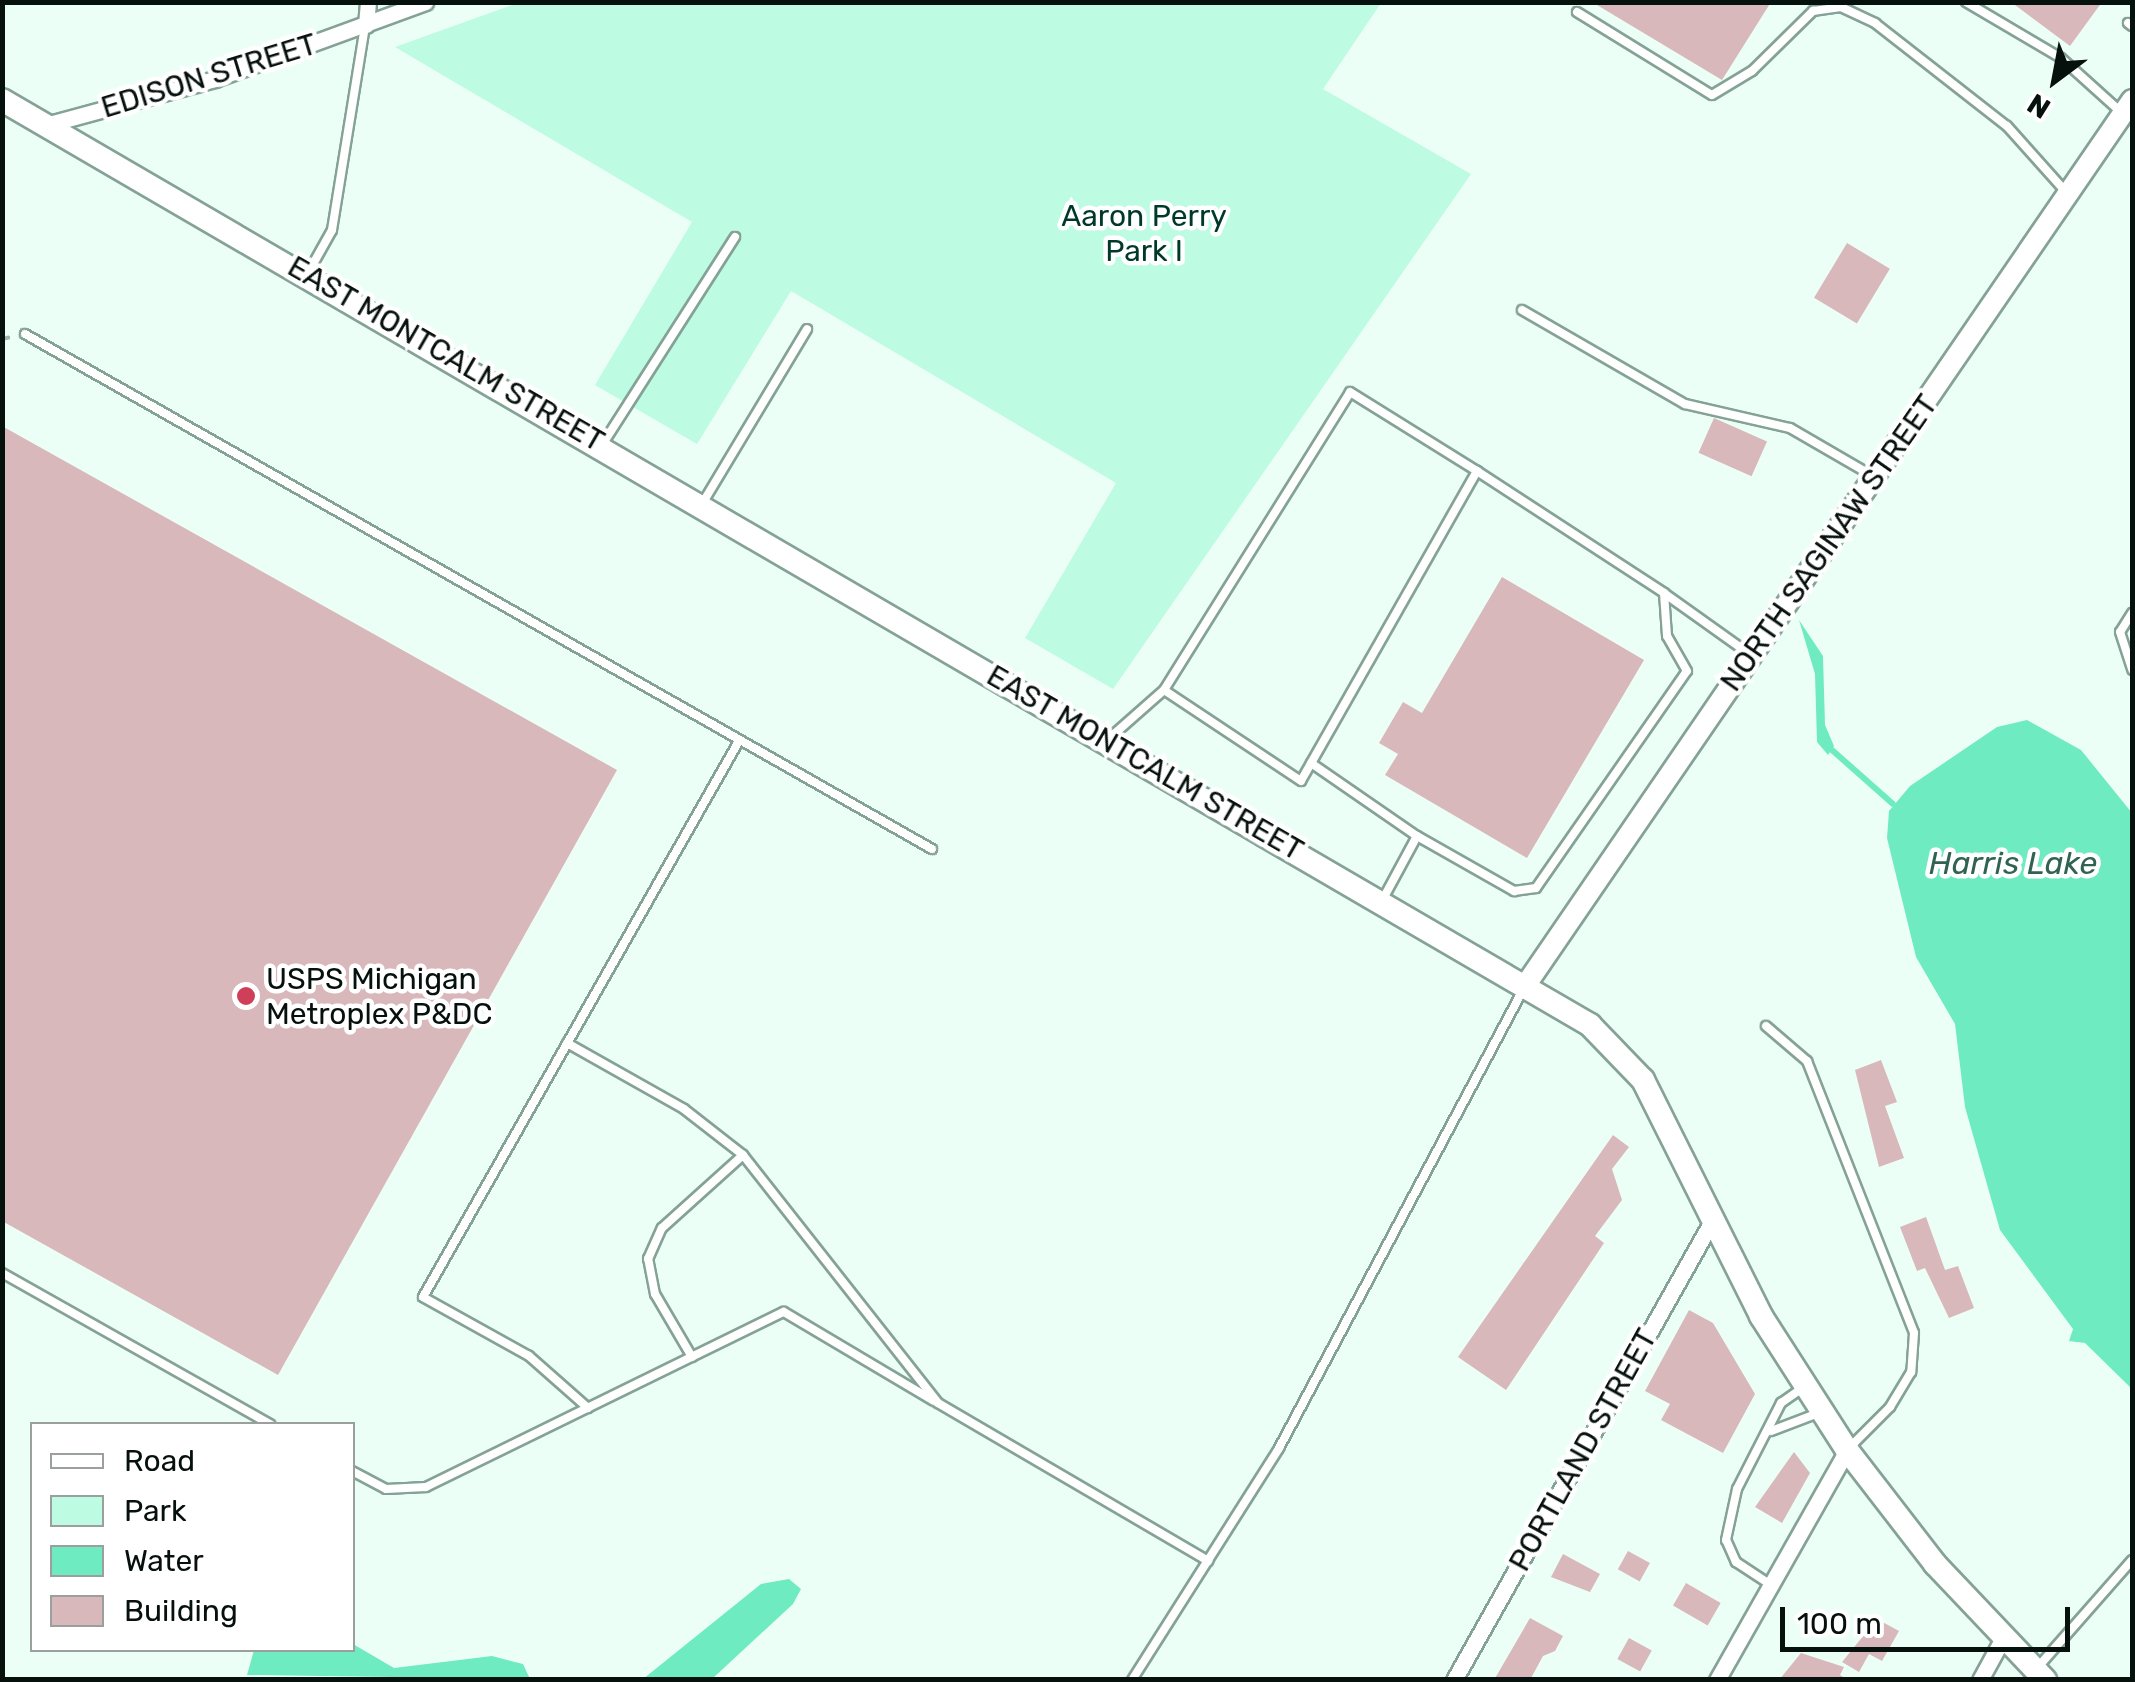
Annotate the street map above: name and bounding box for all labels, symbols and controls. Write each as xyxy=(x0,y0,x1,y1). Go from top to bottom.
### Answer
street label: EDISON STREET xyxy=(97,26,321,126)
north arrow xyxy=(2005,30,2105,130)
text: N xyxy=(2022,87,2056,125)
park label: Aaron Perry Park I xyxy=(1061,198,1227,268)
street label: EAST MONTCALM STREET xyxy=(281,248,611,460)
street label: NORTH SAGINAW STREET xyxy=(1713,388,1945,698)
street label: EAST MONTCALM STREET xyxy=(980,657,1310,869)
water label: Harris Lake xyxy=(1929,844,2097,882)
place label: USPS Michigan Metroplex P&DC xyxy=(266,961,492,1032)
marker: USPS Michigan Metroplex P&DC xyxy=(235,985,257,1007)
street label: PORTLAND STREET xyxy=(1501,1323,1665,1577)
legend xyxy=(30,1422,355,1652)
text: Road xyxy=(124,1443,195,1479)
text: Park xyxy=(124,1493,186,1529)
text: Water xyxy=(124,1543,204,1579)
scale bar xyxy=(1785,1587,2075,1649)
text: Building xyxy=(124,1593,238,1629)
text: 100 m xyxy=(1797,1606,1882,1642)

